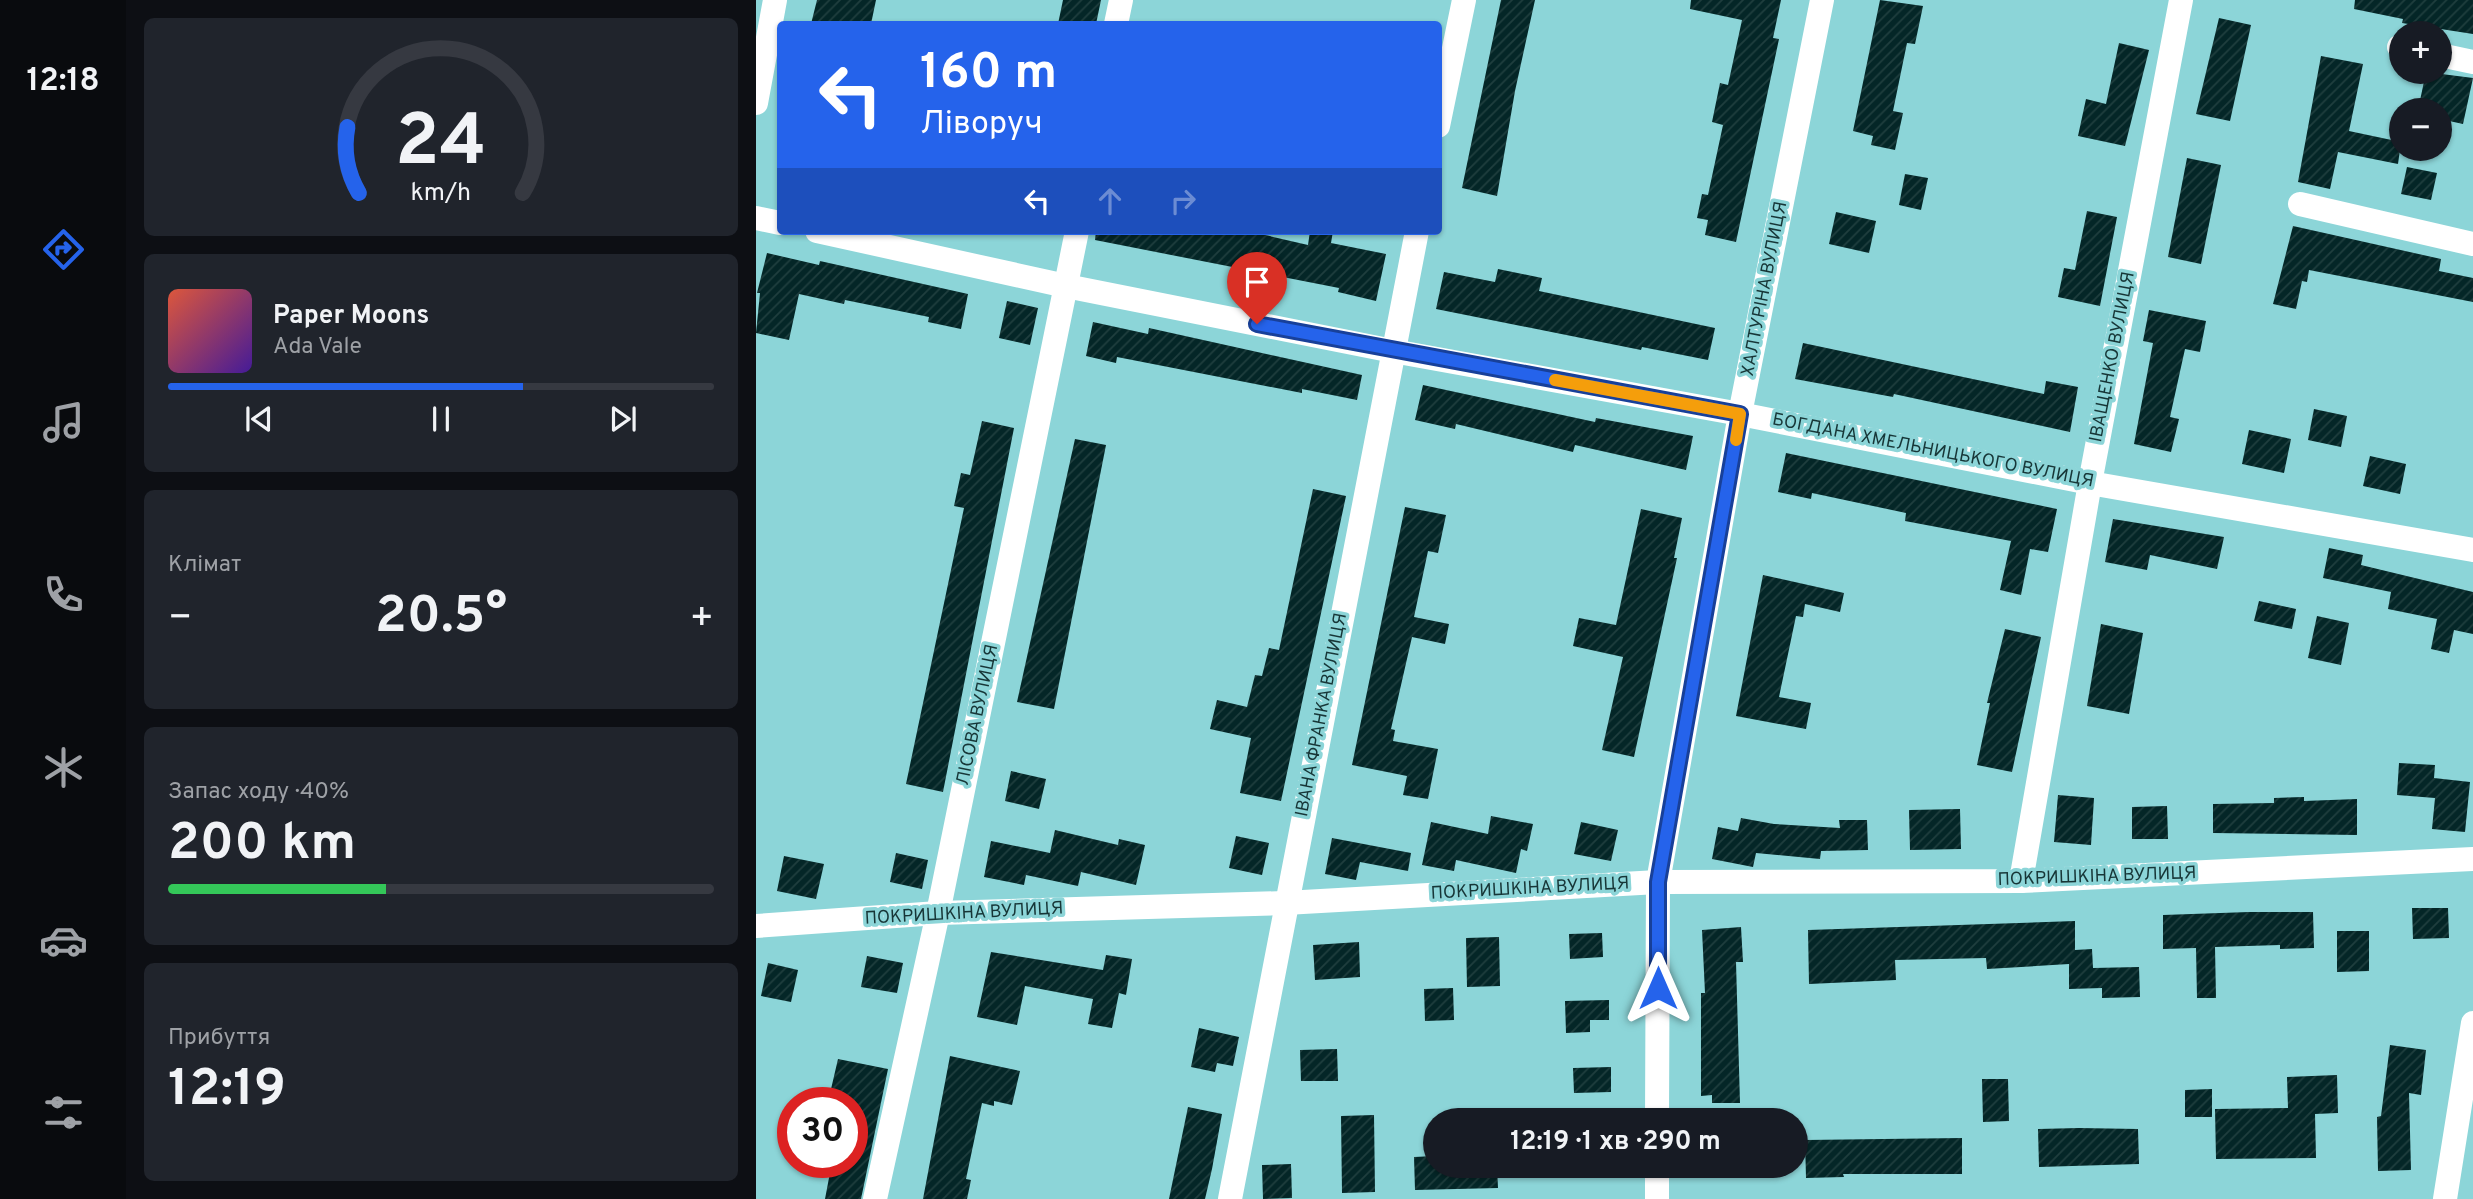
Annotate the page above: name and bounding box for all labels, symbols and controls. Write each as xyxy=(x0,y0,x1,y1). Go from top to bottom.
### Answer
map controls xyxy=(2389,21,2452,161)
button: + xyxy=(2389,21,2452,84)
text: 160 m xyxy=(920,44,1057,106)
icon: left xyxy=(805,49,896,140)
text: 12:18 xyxy=(26,62,100,102)
button: − xyxy=(2389,98,2452,161)
text: 24 xyxy=(395,99,487,191)
text: Ліворуч xyxy=(920,105,1043,145)
text: km/h xyxy=(411,178,471,210)
icon: left xyxy=(1018,182,1056,220)
icon: ahead xyxy=(1091,182,1129,220)
icon: right xyxy=(1164,182,1202,220)
street label: ХАЛТУРІНА ВУЛИЦЯ xyxy=(1737,200,1793,378)
icon: directions xyxy=(39,225,88,274)
pin xyxy=(1227,252,1287,324)
icon: arrive xyxy=(1238,263,1276,301)
street label: ІВАЩЕНКО ВУЛИЦЯ xyxy=(2085,270,2141,444)
text: Paper Moons xyxy=(273,300,429,333)
text: Ada Vale xyxy=(273,333,362,362)
icon: music xyxy=(39,398,88,447)
icon: previous xyxy=(240,400,278,438)
icon: pause xyxy=(422,400,460,438)
icon: next xyxy=(604,400,642,438)
street label: БОГДАНА ХМЕЛЬНИЦЬКОГО ВУЛИЦЯ xyxy=(1770,408,2096,494)
text: Клімат xyxy=(168,551,241,580)
icon: phone xyxy=(39,570,88,619)
text: 20.5° xyxy=(375,585,507,651)
text: − xyxy=(168,595,193,644)
text: + xyxy=(689,595,714,644)
street label: ІВАНА ФРАНКА ВУЛИЦЯ xyxy=(1291,611,1353,819)
street label: ЛІСОВА ВУЛИЦЯ xyxy=(952,642,1004,788)
icon: climate xyxy=(39,743,88,792)
text: Запас ходу · 40% xyxy=(168,778,349,807)
text: 200 km xyxy=(168,812,356,878)
street label: ПОКРИШКІНА ВУЛИЦЯ xyxy=(1997,862,2197,892)
street label: ПОКРИШКІНА ВУЛИЦЯ xyxy=(1430,872,1630,906)
street label: ПОКРИШКІНА ВУЛИЦЯ xyxy=(864,897,1064,931)
icon: car xyxy=(39,916,88,965)
position arrow xyxy=(1621,951,1695,1025)
text: Прибуття xyxy=(168,1024,270,1053)
text: 12:19 xyxy=(168,1058,286,1124)
speed limit sign: 30 xyxy=(777,1087,868,1178)
icon: filters xyxy=(39,1088,88,1137)
text: 12:19 · 1 хв · 290 m xyxy=(1510,1126,1721,1159)

